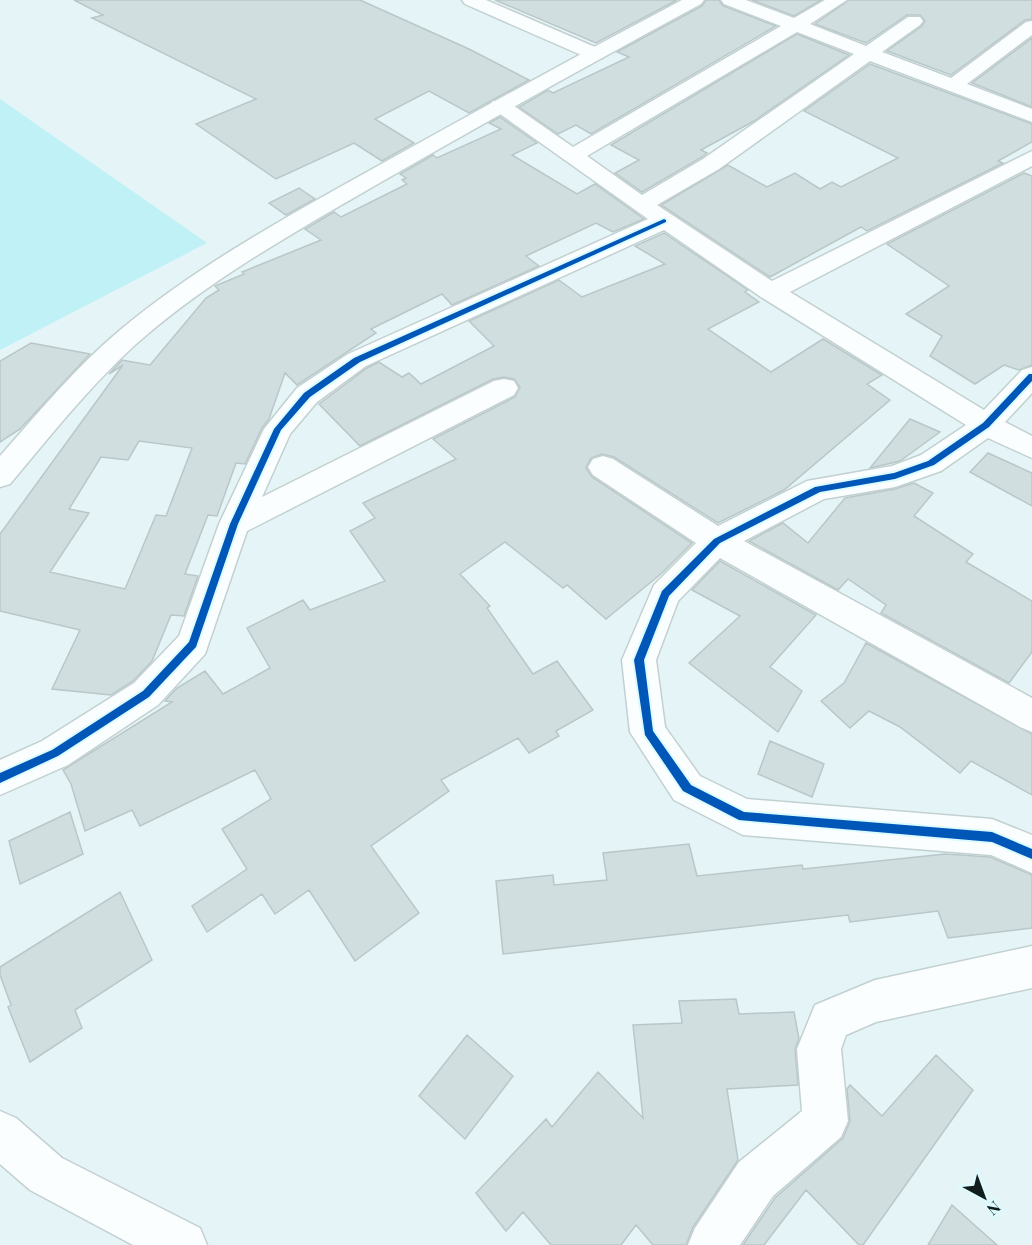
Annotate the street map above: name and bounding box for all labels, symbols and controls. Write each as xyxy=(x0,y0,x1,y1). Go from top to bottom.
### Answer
north arrow xyxy=(954,1167,1014,1227)
text: N xyxy=(983,1197,1005,1221)

